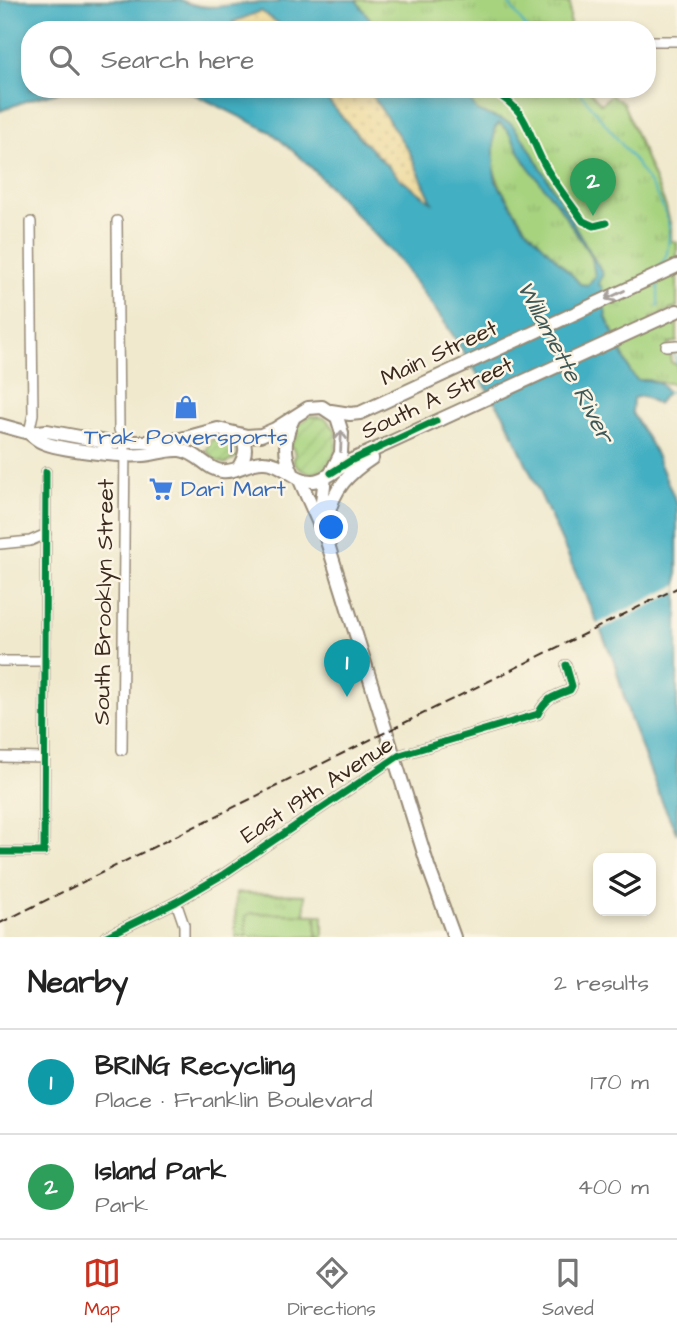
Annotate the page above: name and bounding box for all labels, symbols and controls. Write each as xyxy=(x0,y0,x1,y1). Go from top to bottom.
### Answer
search box xyxy=(21,21,656,98)
icon: search xyxy=(45,41,83,79)
text: Search here xyxy=(101,42,254,78)
pin: 2 xyxy=(570,158,616,216)
water label: Willamette River xyxy=(508,275,623,451)
one-way arrow xyxy=(605,289,626,302)
street label: Main Street xyxy=(375,312,503,394)
street label: South A Street xyxy=(356,349,519,447)
shop icon: Trak Powersports xyxy=(172,393,200,421)
place label: Trak Powersports xyxy=(84,421,288,453)
one-way arrow xyxy=(334,430,347,453)
place label: Dari Mart xyxy=(181,473,286,505)
supermarket icon: Dari Mart xyxy=(147,475,175,503)
street label: South Brooklyn Street xyxy=(86,478,123,725)
your location xyxy=(314,510,348,544)
pin: 1 xyxy=(324,639,370,697)
street label: East 19th Avenue xyxy=(234,729,400,851)
map controls xyxy=(593,853,656,916)
button: layers xyxy=(593,853,656,916)
text: Nearby xyxy=(28,962,128,1004)
text: 2 results xyxy=(554,967,649,999)
text: BRING Recycling xyxy=(95,1048,295,1084)
text: 1 xyxy=(50,1066,52,1098)
text: 170 m xyxy=(590,1066,649,1098)
text: Place · Franklin Boulevard xyxy=(95,1084,373,1116)
text: Island Park xyxy=(95,1153,226,1189)
text: 2 xyxy=(44,1171,58,1203)
text: 400 m xyxy=(577,1171,649,1203)
text: Park xyxy=(95,1189,148,1221)
tab: Map xyxy=(83,1254,121,1323)
tab: Directions xyxy=(287,1254,376,1323)
tab: Saved xyxy=(542,1254,594,1323)

